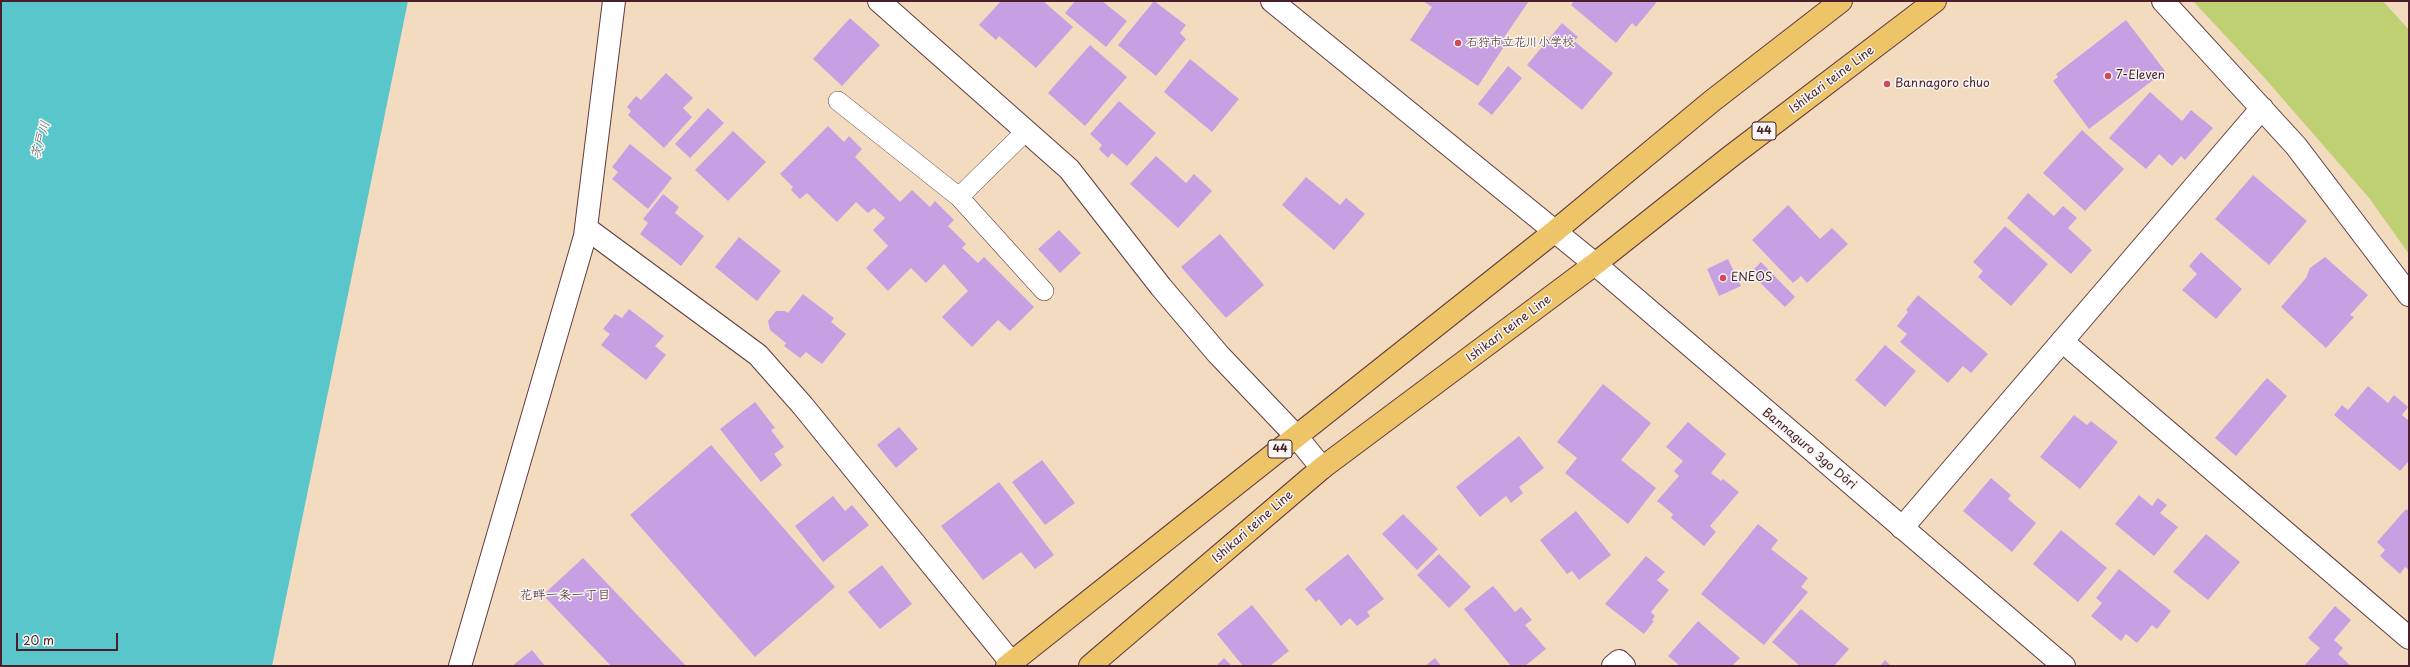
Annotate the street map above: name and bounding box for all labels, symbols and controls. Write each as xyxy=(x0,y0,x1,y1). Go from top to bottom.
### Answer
place label: 石狩市立花川小学校 xyxy=(1466,36,1574,50)
marker: 石狩市立花川小学校 xyxy=(1453,38,1463,48)
street label: Ishikari teine Line xyxy=(1787,43,1877,117)
place label: 7-Eleven xyxy=(2116,69,2165,83)
marker: 7-Eleven xyxy=(2103,71,2113,81)
place label: Bannagoro chuo xyxy=(1895,77,1990,91)
marker: Bannagoro chuo xyxy=(1882,79,1892,89)
water label: 茨戸川 xyxy=(28,119,54,161)
road number: 44 xyxy=(1752,122,1776,140)
place label: ENEOS xyxy=(1731,271,1772,285)
marker: ENEOS xyxy=(1718,273,1728,283)
street label: Ishikari teine Line xyxy=(1464,292,1554,366)
street label: Bannaguro 3go Dōri xyxy=(1759,405,1859,493)
road number: 44 xyxy=(1268,440,1292,458)
street label: Ishikari teine Line xyxy=(1210,488,1296,566)
district label: 花畔一条一丁目 xyxy=(520,587,610,603)
scale bar xyxy=(18,625,120,651)
text: 20 m xyxy=(23,631,54,649)

